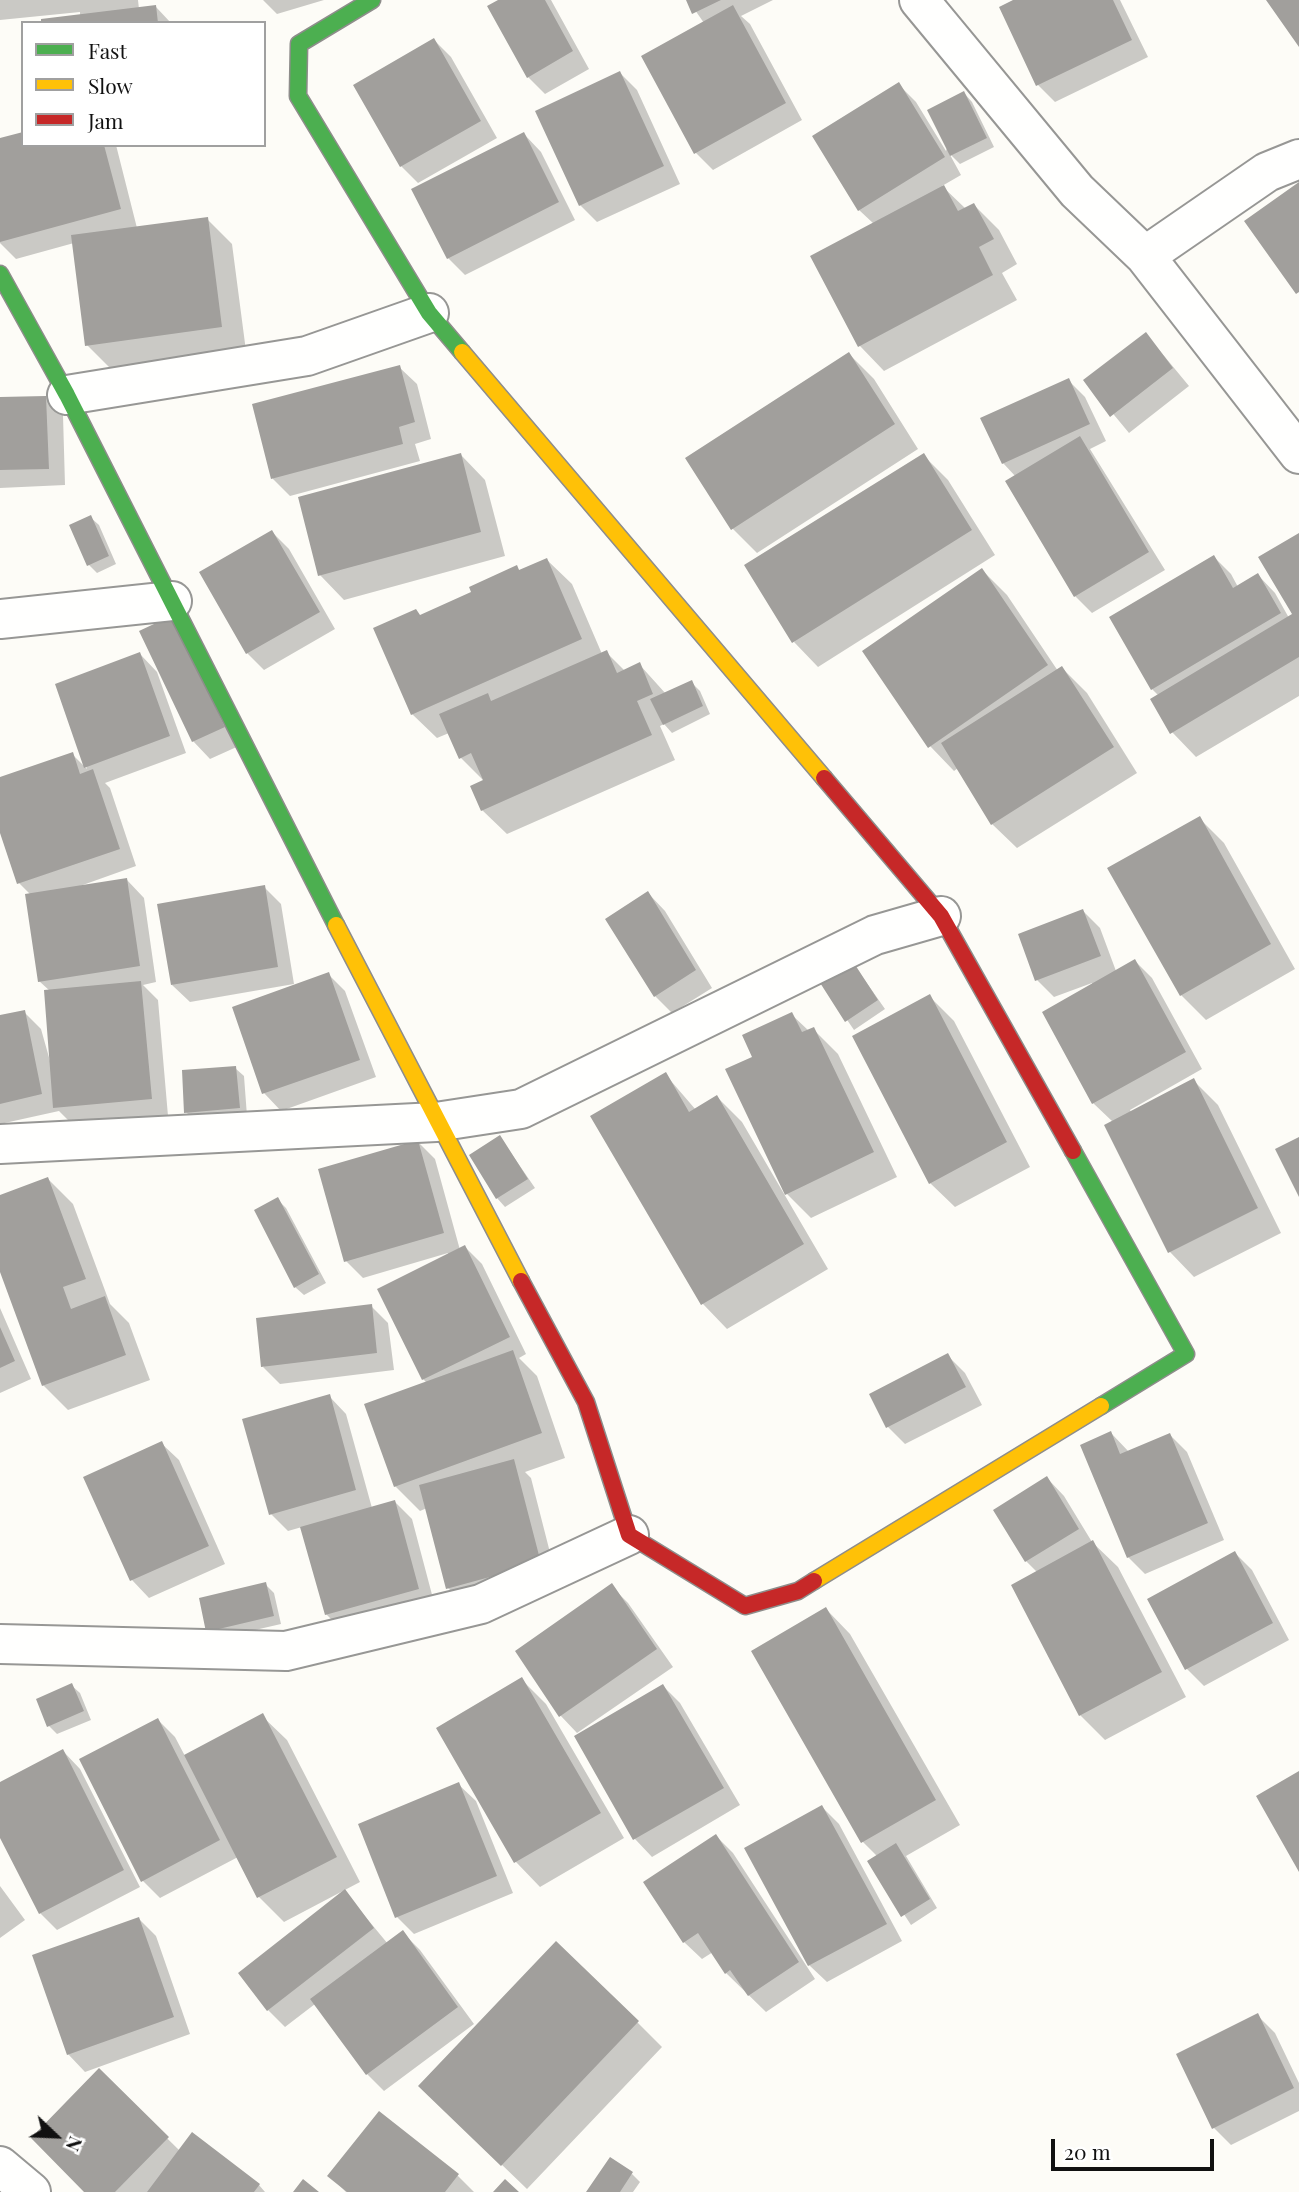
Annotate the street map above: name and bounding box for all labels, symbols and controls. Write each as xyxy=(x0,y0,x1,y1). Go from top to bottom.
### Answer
legend xyxy=(21,21,266,147)
text: Fast xyxy=(88,36,127,64)
text: Slow xyxy=(88,71,133,99)
text: Jam xyxy=(88,106,124,134)
north arrow xyxy=(21,2101,91,2171)
scale bar xyxy=(1054,2126,1217,2170)
text: N xyxy=(61,2133,90,2156)
text: 20 m xyxy=(1064,2137,1111,2165)

